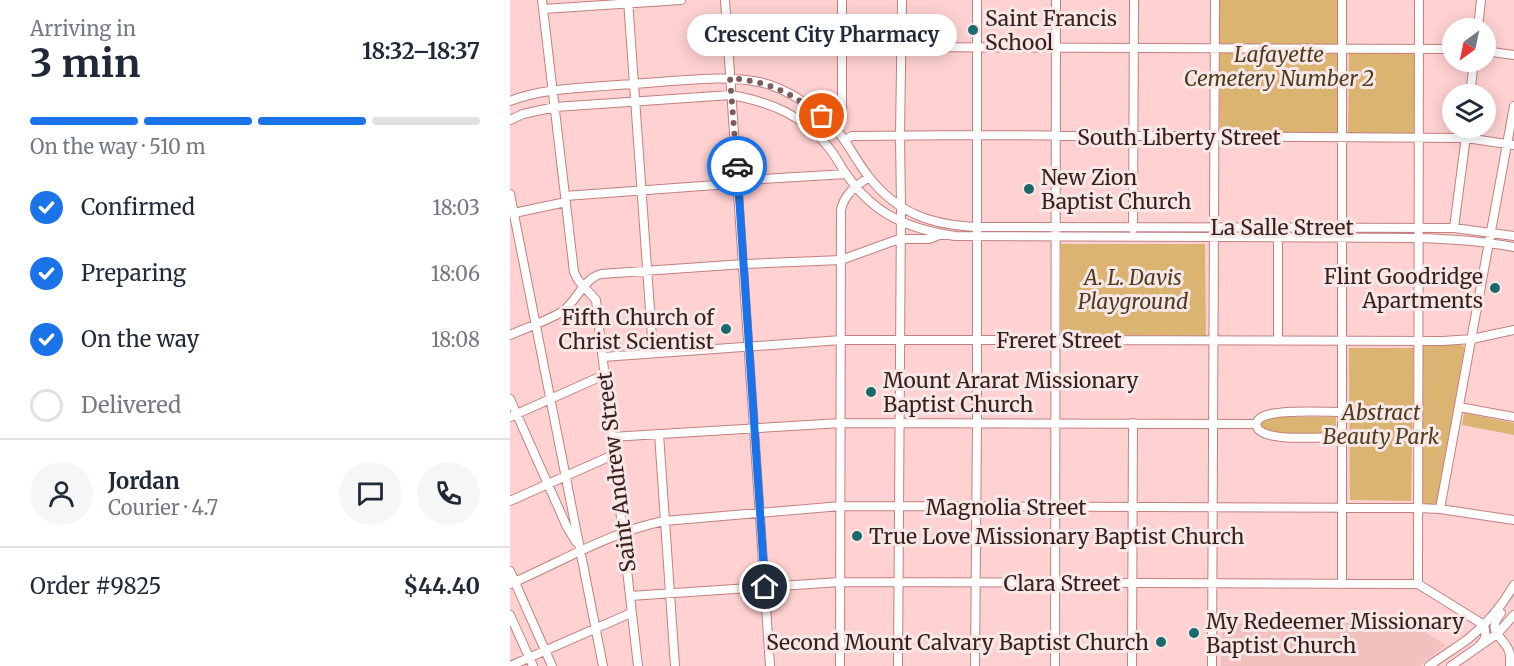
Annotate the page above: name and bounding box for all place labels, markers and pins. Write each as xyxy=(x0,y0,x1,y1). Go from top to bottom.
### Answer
place label: Saint Francis School xyxy=(985,5,1117,56)
callout: Crescent City Pharmacy xyxy=(687,14,957,56)
marker: Saint Francis School xyxy=(966,23,980,37)
pin xyxy=(796,90,847,141)
place label: New Zion Baptist Church xyxy=(1041,164,1191,215)
marker: New Zion Baptist Church xyxy=(1022,182,1036,196)
place label: Flint Goodridge Apartments xyxy=(1324,263,1483,314)
marker: Flint Goodridge Apartments xyxy=(1488,281,1502,295)
place label: Fifth Church of Christ Scientist xyxy=(559,304,715,355)
marker: Fifth Church of Christ Scientist xyxy=(719,322,733,336)
place label: Mount Ararat Missionary Baptist Church xyxy=(883,367,1139,418)
marker: Mount Ararat Missionary Baptist Church xyxy=(864,385,878,399)
place label: True Love Missionary Baptist Church xyxy=(869,523,1245,550)
marker: True Love Missionary Baptist Church xyxy=(850,529,864,543)
pin xyxy=(739,561,790,612)
place label: My Redeemer Missionary Baptist Church xyxy=(1206,608,1465,659)
marker: My Redeemer Missionary Baptist Church xyxy=(1187,626,1201,640)
place label: Second Mount Calvary Baptist Church xyxy=(766,629,1149,656)
marker: Second Mount Calvary Baptist Church xyxy=(1154,635,1168,649)

